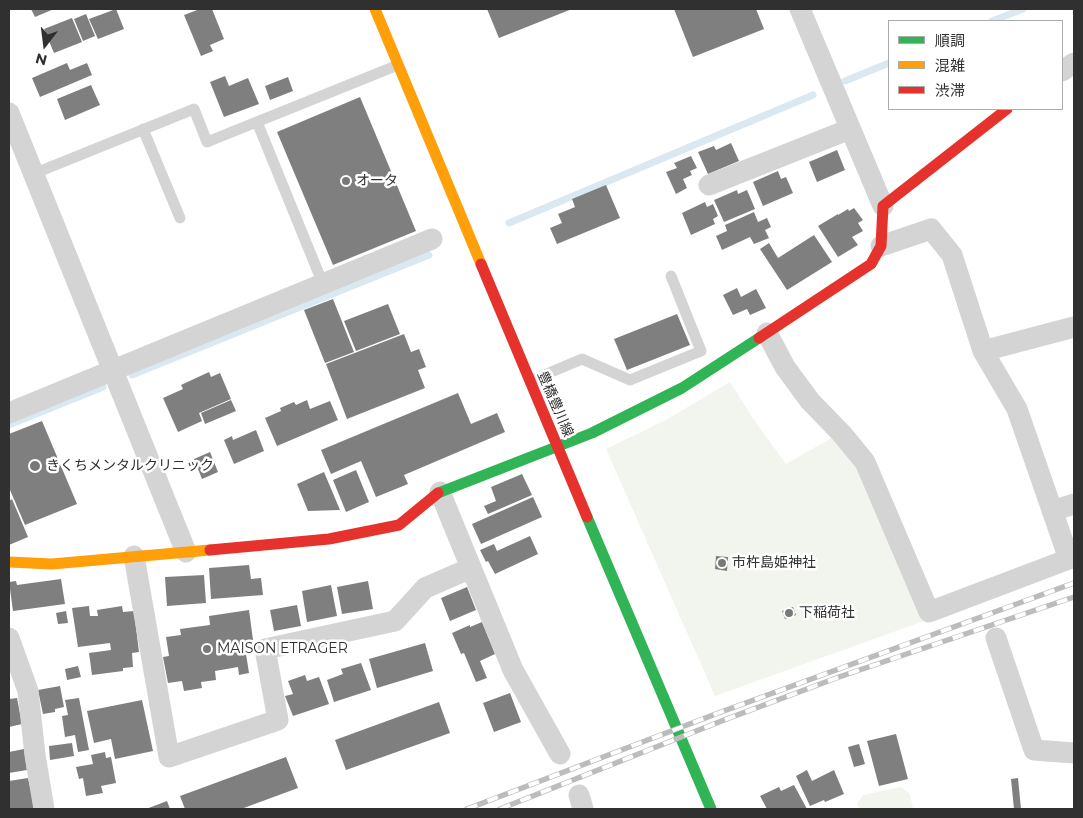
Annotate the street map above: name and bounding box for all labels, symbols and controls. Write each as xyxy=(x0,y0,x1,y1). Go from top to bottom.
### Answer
north arrow xyxy=(20,20,70,70)
legend xyxy=(888,20,1063,110)
text: 順調 xyxy=(935,31,965,50)
text: N xyxy=(33,49,49,70)
text: 混雑 xyxy=(935,56,965,75)
text: 渋滞 xyxy=(935,81,965,100)
place label: オータ xyxy=(356,173,398,189)
marker: オータ xyxy=(340,175,352,187)
street label: 豊橋豊川線 xyxy=(534,369,576,439)
place label: きくちメンタルクリニック xyxy=(46,458,214,474)
marker: きくちメンタルクリニック xyxy=(28,459,42,473)
place label: 市杵島姫神社 xyxy=(732,555,816,571)
marker: 市杵島姫神社 xyxy=(716,557,728,569)
place label: 下稲荷社 xyxy=(799,605,855,621)
marker: 下稲荷社 xyxy=(783,607,795,619)
place label: MAISON ETRAGER xyxy=(217,641,348,657)
marker: MAISON ETRAGER xyxy=(201,643,213,655)

